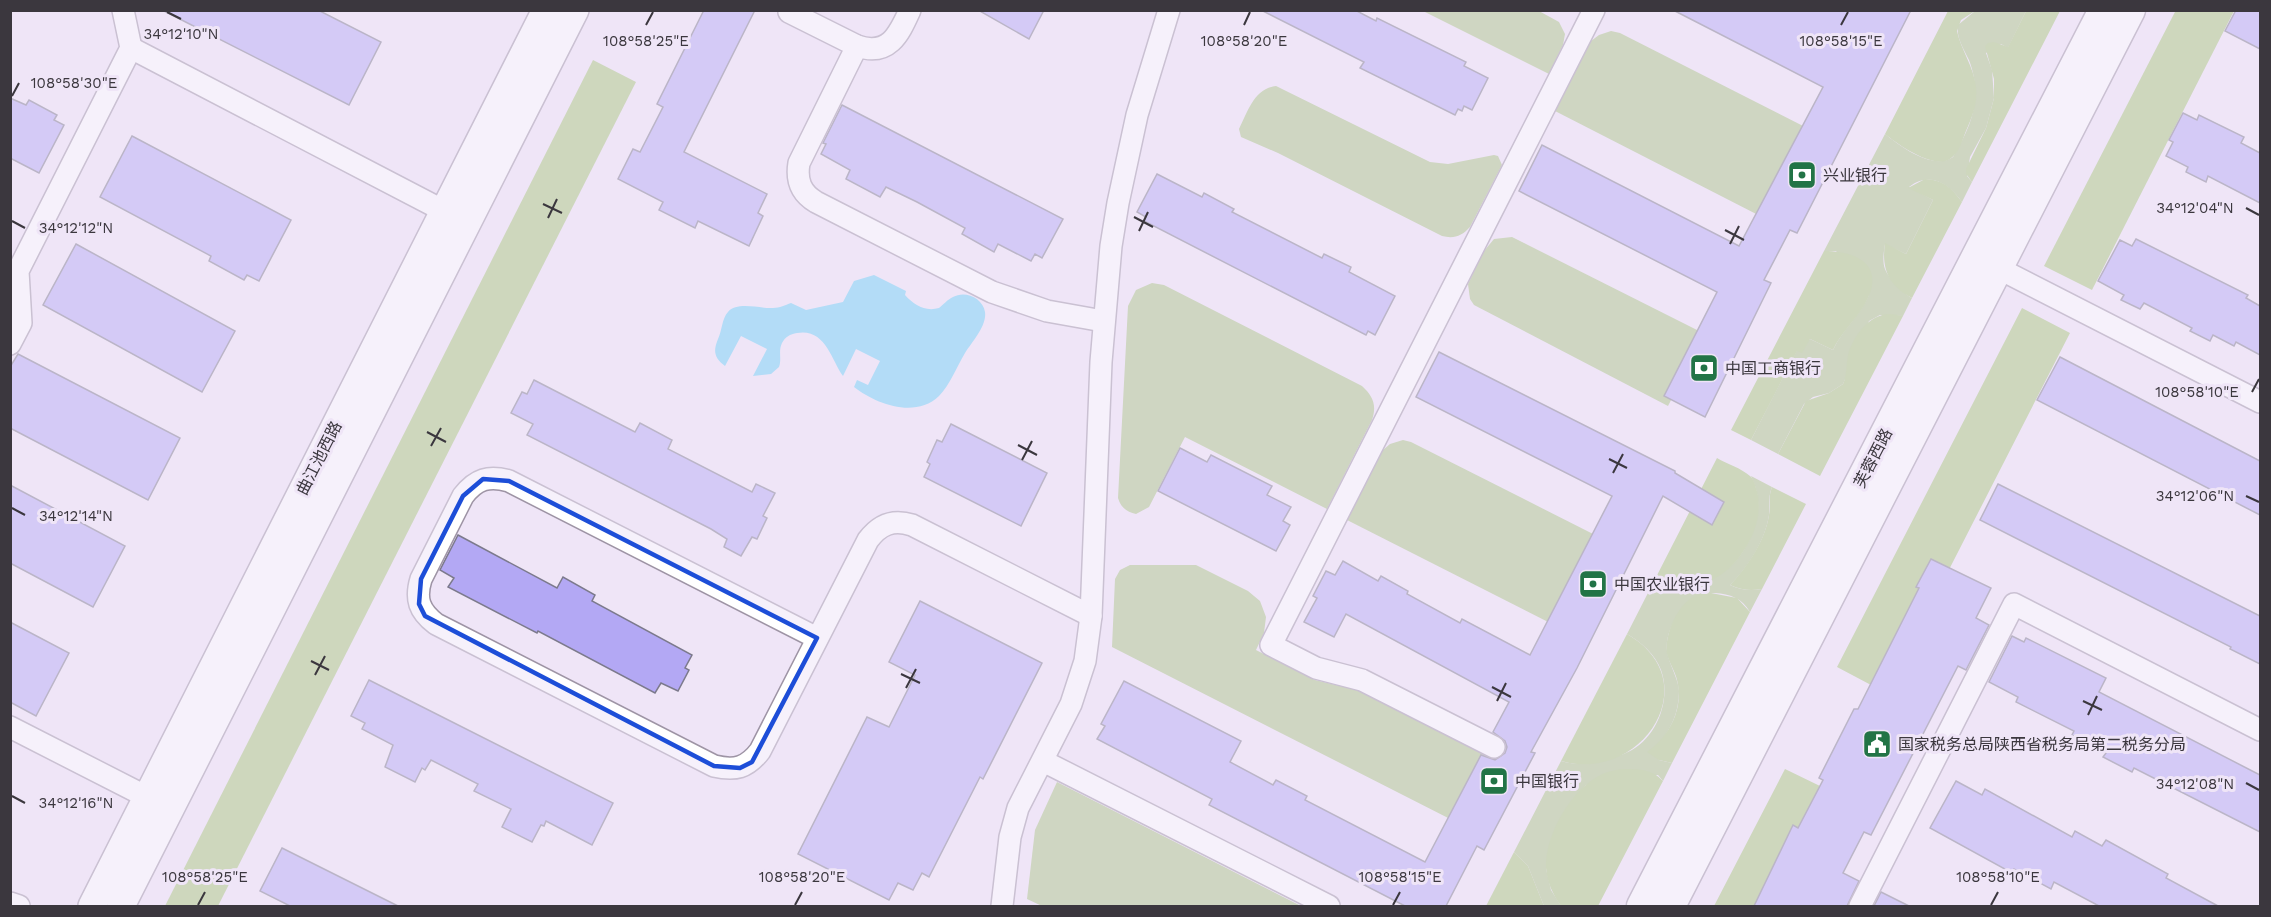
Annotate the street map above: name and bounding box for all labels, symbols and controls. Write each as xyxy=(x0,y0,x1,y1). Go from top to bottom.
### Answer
text: 34°12'10"N xyxy=(143,25,219,43)
text: 108°58'25"E xyxy=(603,32,689,50)
text: 108°58'20"E xyxy=(1201,32,1287,50)
text: 108°58'15"E xyxy=(1800,32,1883,50)
text: 108°58'30"E xyxy=(31,74,117,92)
bank icon: 兴业银行 xyxy=(1786,159,1818,191)
place label: 兴业银行 xyxy=(1823,166,1887,185)
text: 34°12'04"N xyxy=(2156,199,2234,217)
text: 34°12'12"N xyxy=(39,219,113,237)
bank icon: 中国工商银行 xyxy=(1688,352,1720,384)
place label: 中国工商银行 xyxy=(1725,359,1821,378)
text: 108°58'10"E xyxy=(2155,383,2239,401)
street label: 曲江池西路 xyxy=(292,418,346,498)
street label: 芙蓉西路 xyxy=(1850,425,1896,491)
text: 34°12'06"N xyxy=(2156,487,2234,505)
text: 34°12'14"N xyxy=(39,507,113,525)
bank icon: 中国农业银行 xyxy=(1577,568,1609,600)
place label: 中国农业银行 xyxy=(1614,575,1710,594)
public building icon: 国家税务总局陕西省税务局第二税务分局 xyxy=(1861,728,1893,760)
place label: 国家税务总局陕西省税务局第二税务分局 xyxy=(1898,735,2186,754)
bank icon: 中国银行 xyxy=(1478,765,1510,797)
place label: 中国银行 xyxy=(1515,772,1579,791)
text: 34°12'08"N xyxy=(2156,775,2234,793)
text: 34°12'16"N xyxy=(39,794,113,812)
text: 108°58'25"E xyxy=(162,868,248,886)
text: 108°58'20"E xyxy=(759,868,845,886)
text: 108°58'15"E xyxy=(1359,868,1442,886)
text: 108°58'10"E xyxy=(1956,868,2040,886)

